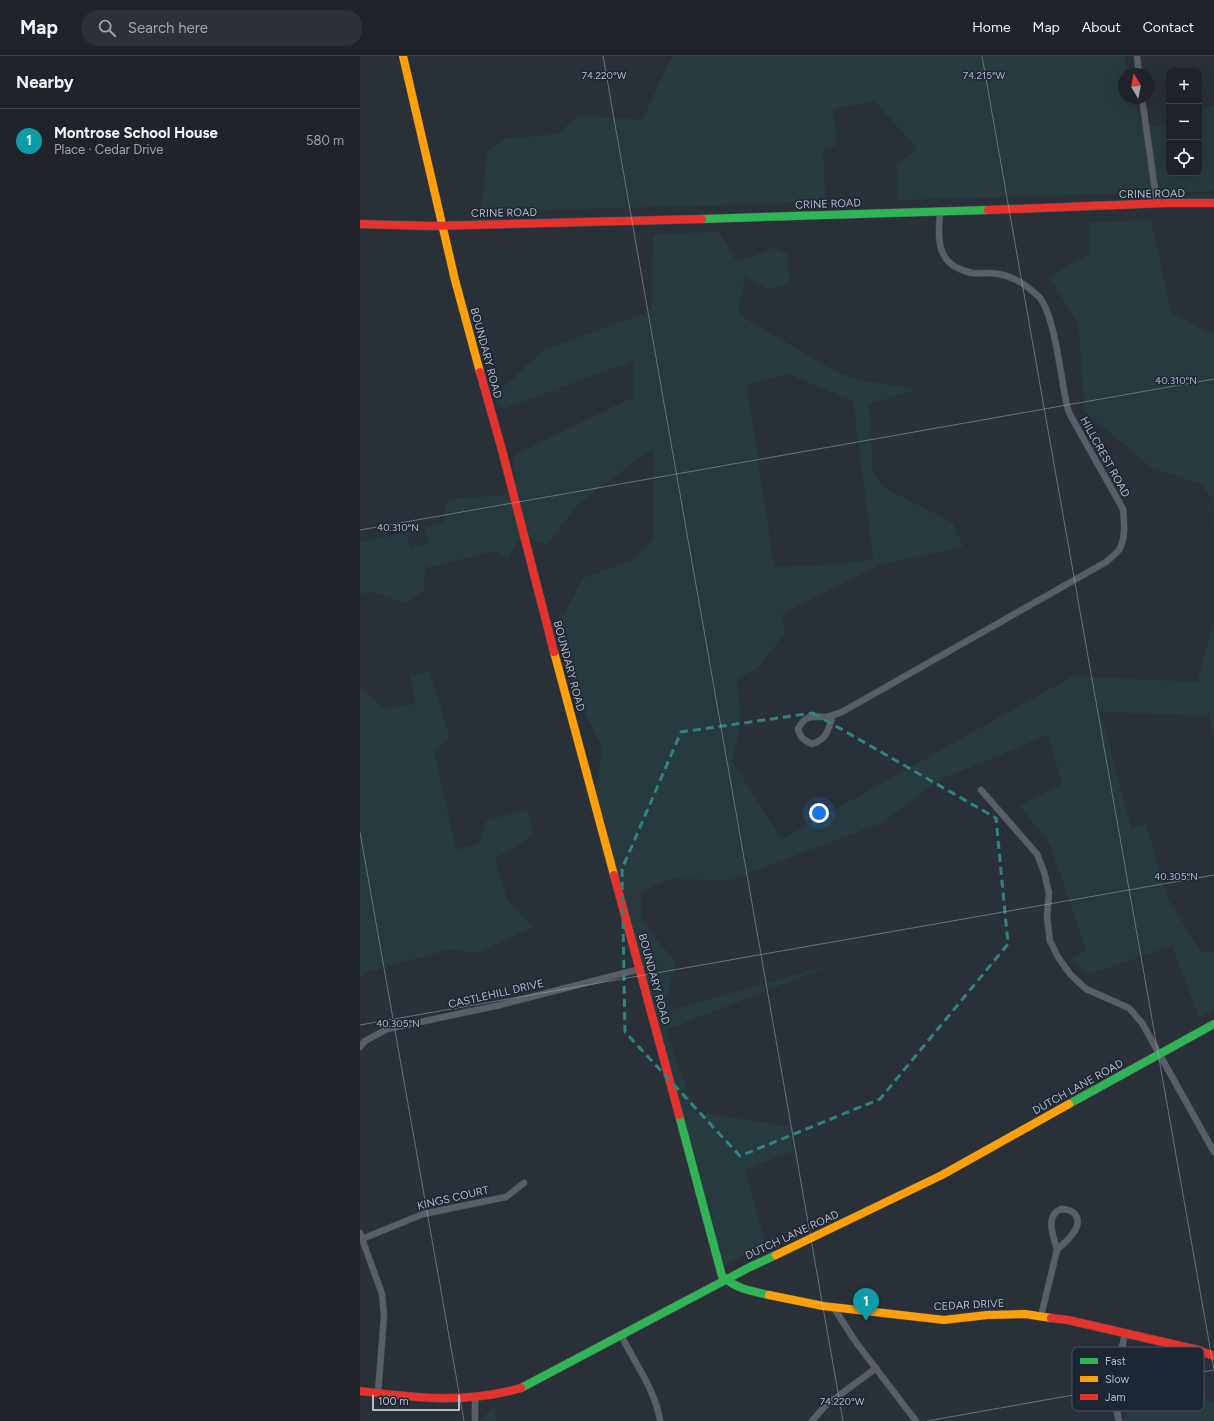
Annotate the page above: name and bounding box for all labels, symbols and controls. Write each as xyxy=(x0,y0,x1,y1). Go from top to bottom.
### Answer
search box xyxy=(82,10,362,46)
text: Map xyxy=(20,16,58,39)
icon: search xyxy=(96,17,118,39)
text: Search here xyxy=(128,19,208,37)
text: Home xyxy=(972,19,1011,36)
text: Map xyxy=(1033,19,1060,36)
text: About xyxy=(1082,19,1121,36)
text: Contact xyxy=(1143,19,1194,36)
north arrow xyxy=(1118,68,1154,104)
map controls xyxy=(1166,68,1202,176)
button: + xyxy=(1166,68,1202,104)
text: 74.220°W xyxy=(582,69,627,82)
text: 74.215°W xyxy=(963,69,1006,82)
text: Nearby xyxy=(16,72,74,92)
button: − xyxy=(1166,104,1202,140)
text: Montrose School House xyxy=(54,124,218,142)
text: 1 xyxy=(26,133,32,148)
text: 580 m xyxy=(306,133,344,148)
button: locate xyxy=(1166,140,1202,176)
text: Place · Cedar Drive xyxy=(54,142,163,157)
street label: CRINE ROAD xyxy=(1119,187,1186,201)
street label: CRINE ROAD xyxy=(795,196,862,212)
street label: CRINE ROAD xyxy=(471,206,538,220)
street label: BOUNDARY ROAD xyxy=(468,306,504,400)
text: 40.310°N xyxy=(1155,374,1197,387)
street label: HILLCREST ROAD xyxy=(1077,414,1133,500)
text: 40.310°N xyxy=(377,521,419,534)
street label: BOUNDARY ROAD xyxy=(551,619,587,713)
your location xyxy=(809,803,829,823)
text: 40.305°N xyxy=(1154,870,1198,883)
street label: BOUNDARY ROAD xyxy=(636,932,672,1026)
street label: CASTLEHILL DRIVE xyxy=(447,977,545,1011)
text: 40.305°N xyxy=(376,1017,420,1030)
street label: DUTCH LANE ROAD xyxy=(1030,1056,1126,1117)
street label: KINGS COURT xyxy=(416,1183,490,1213)
street label: DUTCH LANE ROAD xyxy=(743,1207,841,1262)
pin: 1 xyxy=(853,1288,879,1321)
street label: CEDAR DRIVE xyxy=(933,1297,1005,1313)
legend xyxy=(1072,1347,1204,1411)
text: Fast xyxy=(1105,1355,1126,1368)
text: Slow xyxy=(1105,1373,1129,1386)
text: Jam xyxy=(1105,1391,1126,1404)
scale bar xyxy=(372,1393,460,1412)
text: 100 m xyxy=(378,1395,409,1408)
text: 74.220°W xyxy=(820,1395,865,1408)

